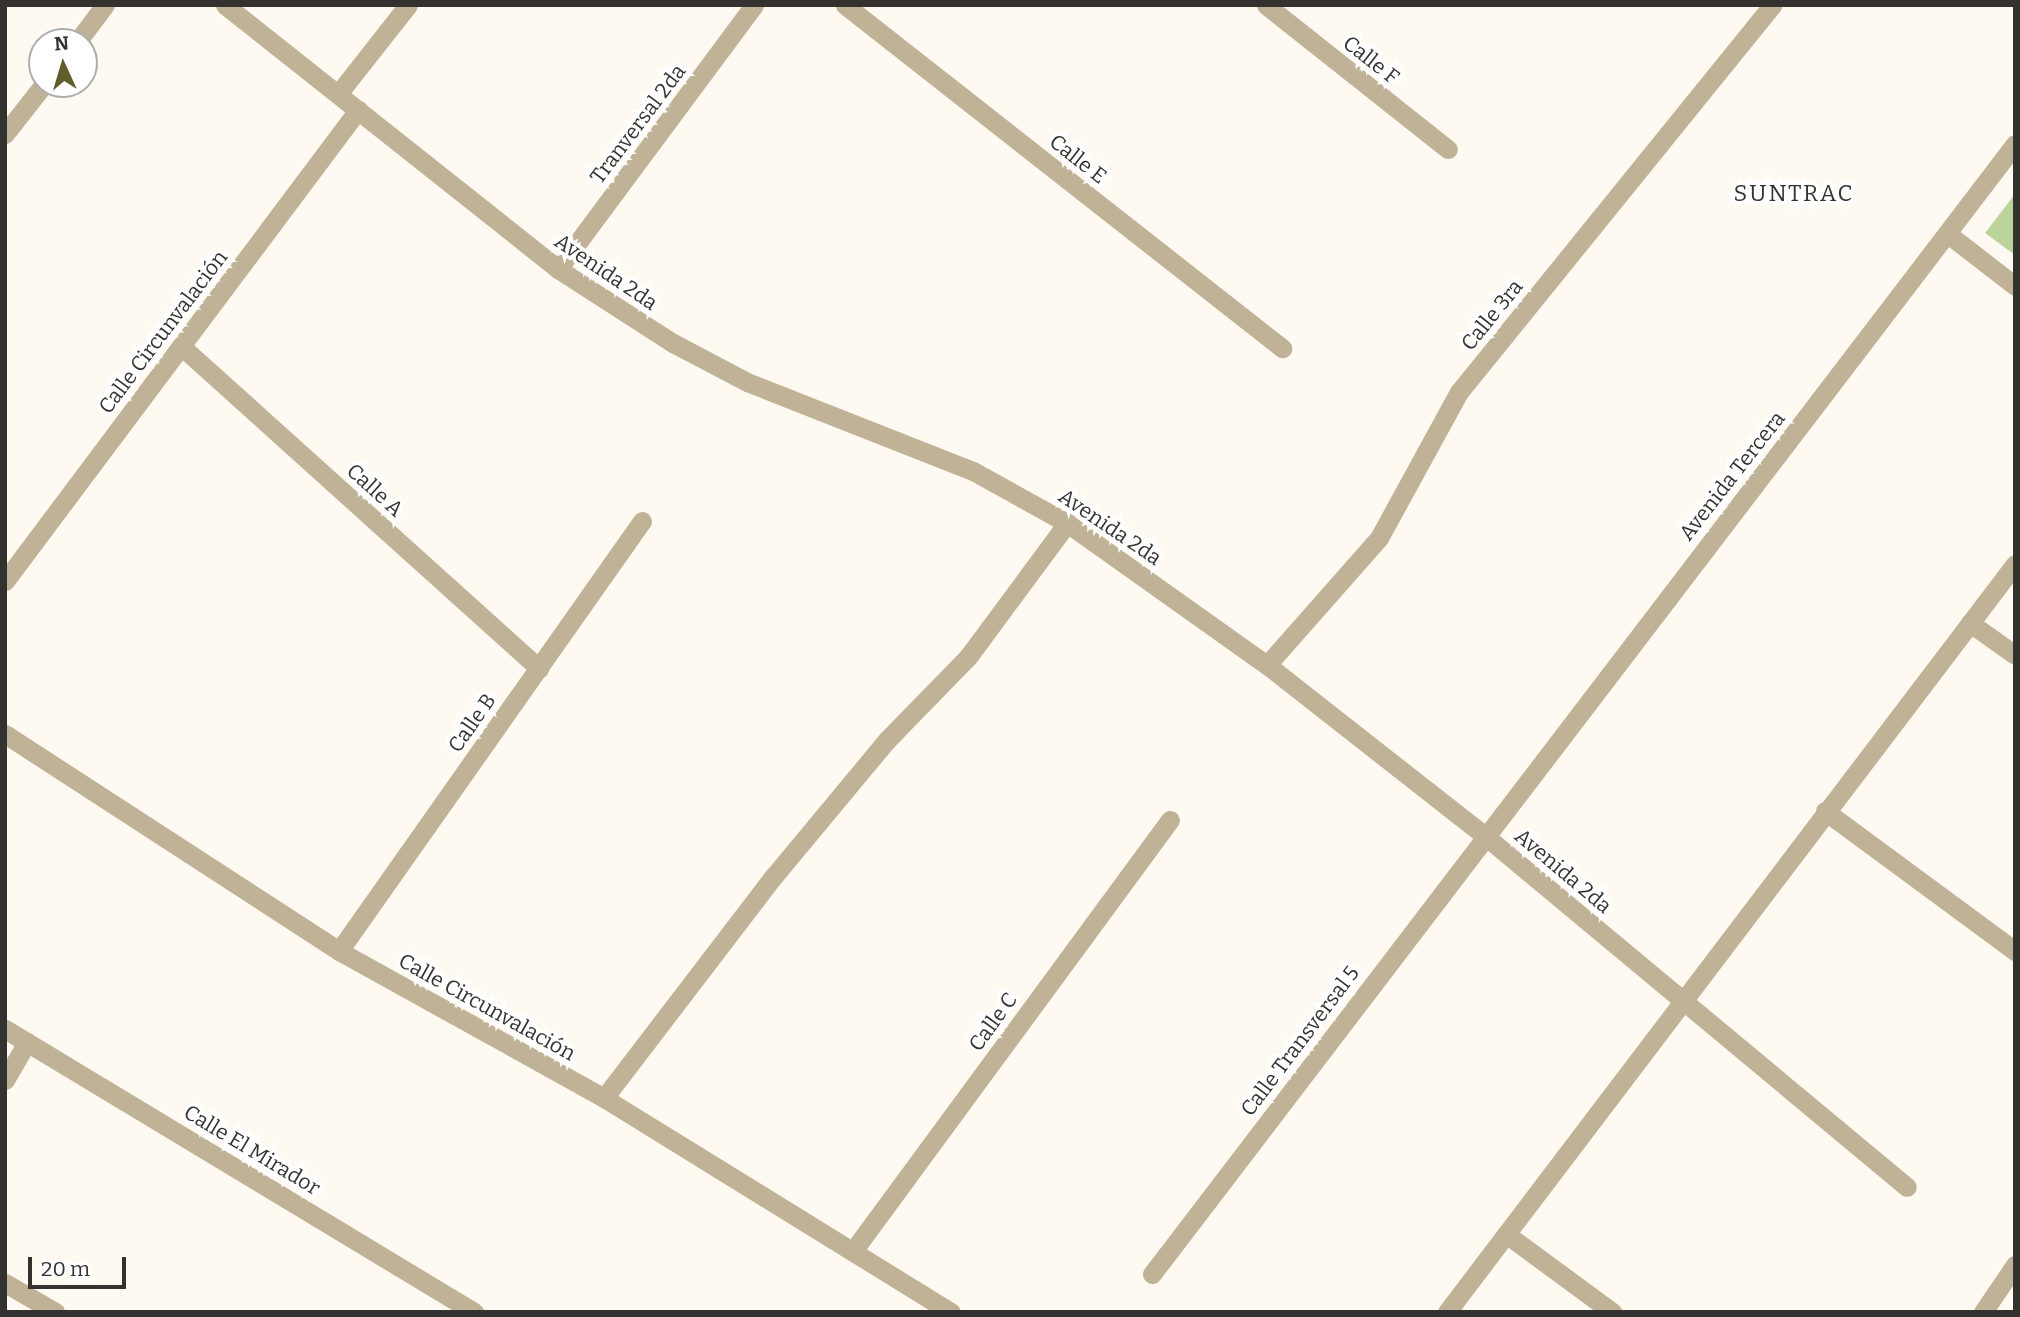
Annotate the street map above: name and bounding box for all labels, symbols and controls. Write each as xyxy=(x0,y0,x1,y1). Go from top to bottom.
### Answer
north arrow xyxy=(28,28,98,98)
street label: Calle F xyxy=(1338,30,1404,90)
text: N xyxy=(54,32,70,56)
street label: Tranversal 2da xyxy=(585,59,691,189)
street label: Calle E xyxy=(1044,129,1112,189)
district label: SUNTRAC xyxy=(1734,179,1854,207)
street label: Avenida 2da xyxy=(550,228,662,316)
street label: Calle Circunvalación xyxy=(93,245,233,419)
street label: Calle 3ra xyxy=(1456,274,1528,356)
street label: Avenida Tercera xyxy=(1674,406,1790,546)
street label: Calle A xyxy=(342,458,408,522)
street label: Avenida 2da xyxy=(1054,483,1166,571)
street label: Calle B xyxy=(443,689,501,757)
street label: Avenida 2da xyxy=(1510,823,1616,919)
street label: Calle Circunvalación xyxy=(394,948,580,1066)
street label: Calle Transversal 5 xyxy=(1235,961,1365,1121)
street label: Calle C xyxy=(963,988,1023,1056)
street label: Calle El Mirador xyxy=(179,1099,325,1201)
scale bar xyxy=(32,1244,130,1288)
text: 20 m xyxy=(41,1256,90,1282)

